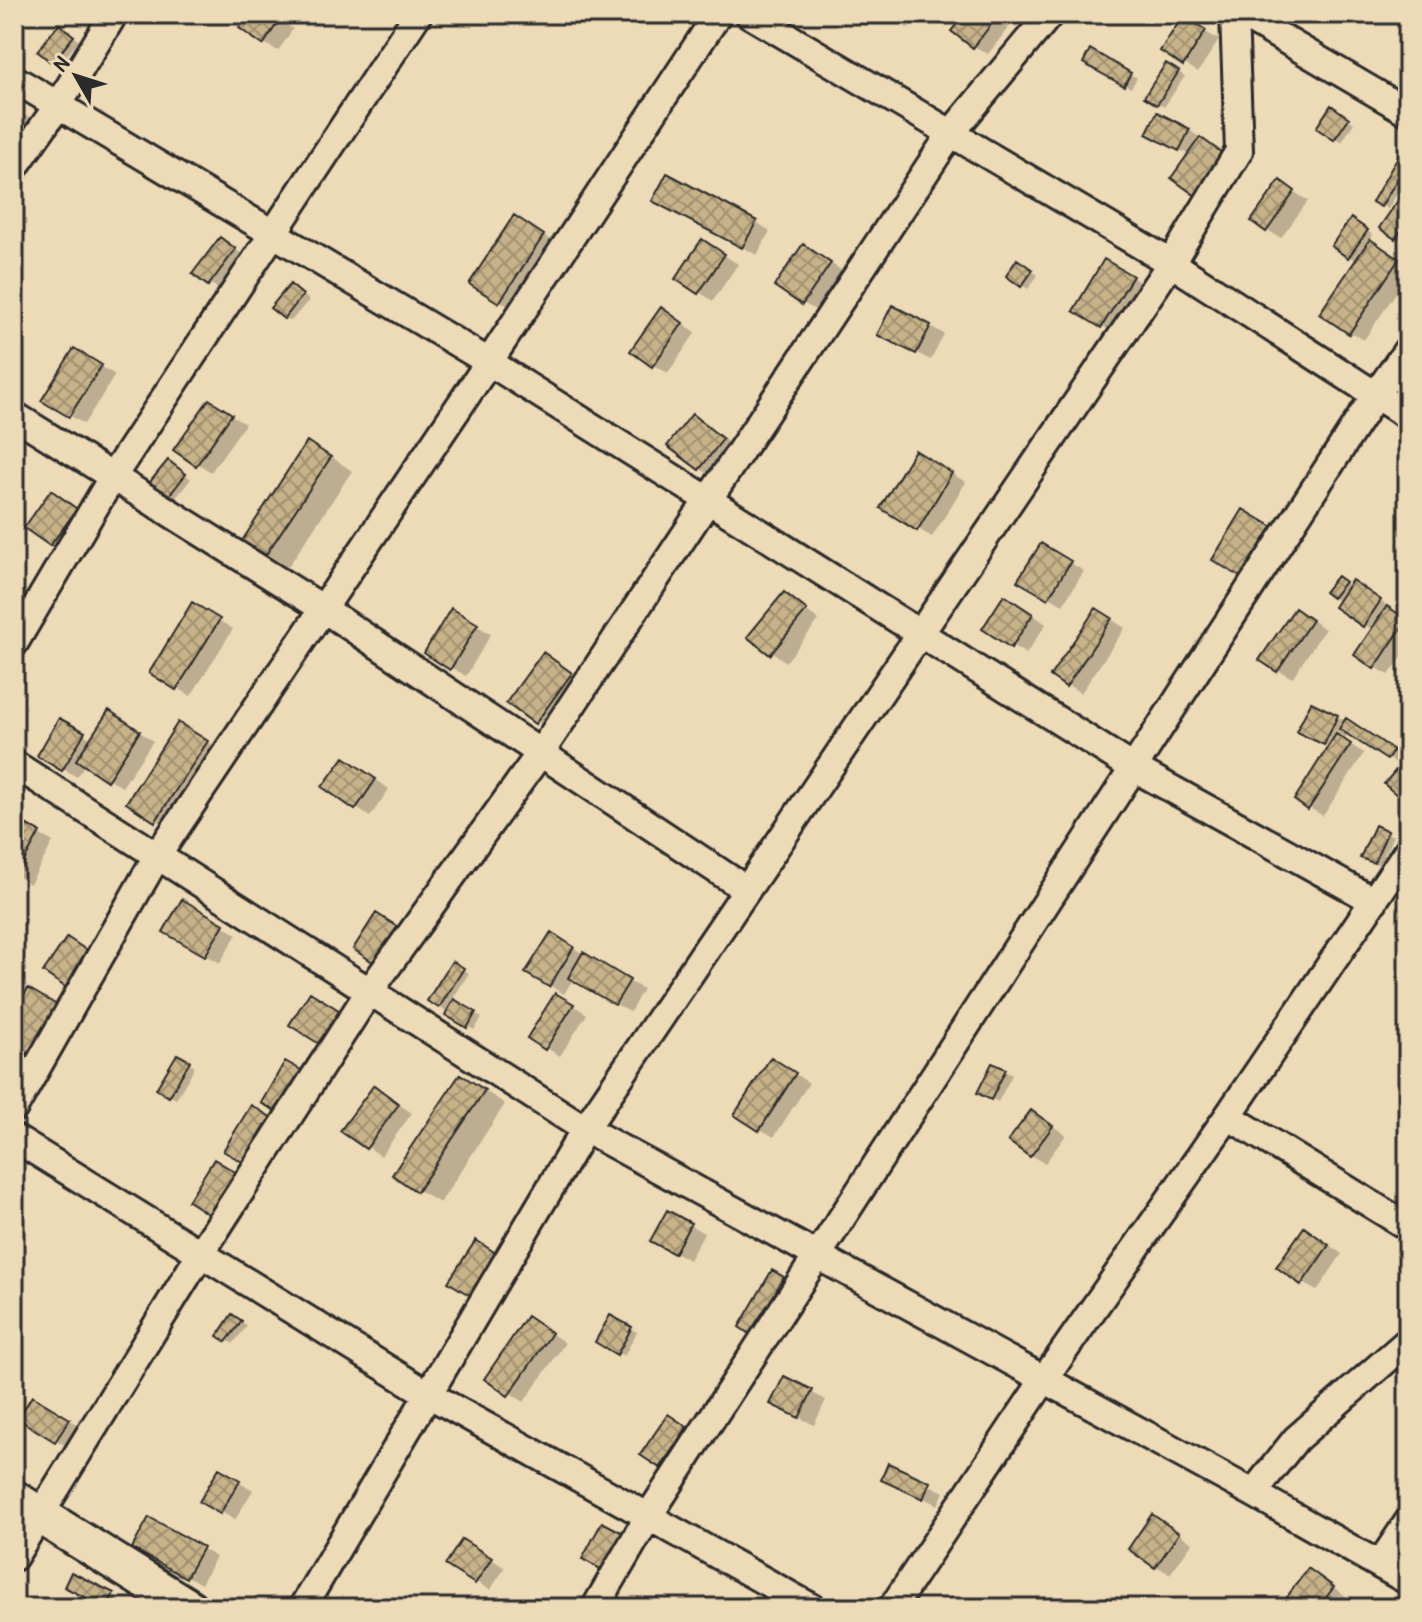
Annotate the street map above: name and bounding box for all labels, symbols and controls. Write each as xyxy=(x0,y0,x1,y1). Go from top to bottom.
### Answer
north arrow xyxy=(36,36,116,116)
text: N xyxy=(45,49,76,77)

